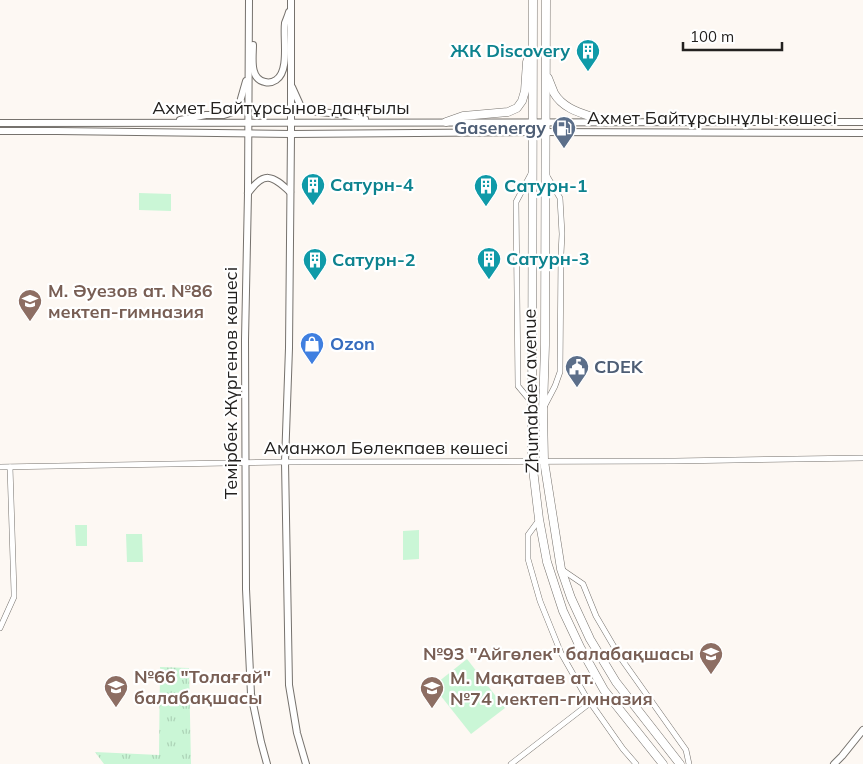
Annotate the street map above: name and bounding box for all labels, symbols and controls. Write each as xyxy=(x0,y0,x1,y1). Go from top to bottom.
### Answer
scale bar xyxy=(683,20,782,52)
text: 100 m xyxy=(690,27,734,46)
building icon: ЖК Discovery xyxy=(575,38,601,72)
place label: ЖК Discovery xyxy=(450,39,570,62)
street label: Ахмет Байтұрсынов даңғылы xyxy=(152,96,410,119)
street label: Ахмет Байтұрсынұлы көшесі xyxy=(587,106,837,129)
fuel station icon: Gasenergy xyxy=(551,115,577,149)
place label: Gasenergy xyxy=(454,116,546,139)
building icon: Сатурн-4 xyxy=(300,172,326,206)
place label: Сатурн-4 xyxy=(330,173,414,196)
building icon: Сатурн-1 xyxy=(473,173,499,207)
place label: Сатурн-1 xyxy=(504,174,588,197)
building icon: Сатурн-3 xyxy=(476,246,502,280)
building icon: Сатурн-2 xyxy=(302,247,328,281)
place label: Сатурн-3 xyxy=(506,247,590,270)
place label: Сатурн-2 xyxy=(332,248,416,271)
street label: Темірбек Жүргенов көшесі xyxy=(219,267,242,499)
place label: М. Әуезов ат. №86 мектеп-гимназия xyxy=(48,279,213,323)
school or university icon: М. Әуезов ат. №86 мектеп-гимназия xyxy=(17,288,43,322)
street label: Zhumabaev avenue xyxy=(518,309,543,473)
shop icon: Ozon xyxy=(299,331,325,365)
place label: Ozon xyxy=(330,332,375,355)
public building icon: CDEK xyxy=(564,354,590,388)
place label: CDEK xyxy=(594,355,644,378)
street label: Аманжол Бөлекпаев көшесі xyxy=(264,436,508,459)
school or university icon: №93 "Айгөлек" балабақшасы xyxy=(698,641,724,675)
place label: №93 "Айгөлек" балабақшасы xyxy=(423,642,694,665)
place label: №66 "Толағай" балабақшасы xyxy=(134,665,271,709)
place label: М. Мақатаев ат. №74 мектеп-гимназия xyxy=(450,666,653,710)
school or university icon: №66 "Толағай" балабақшасы xyxy=(103,674,129,708)
school or university icon: М. Мақатаев ат. №74 мектеп-гимназия xyxy=(419,675,445,709)

